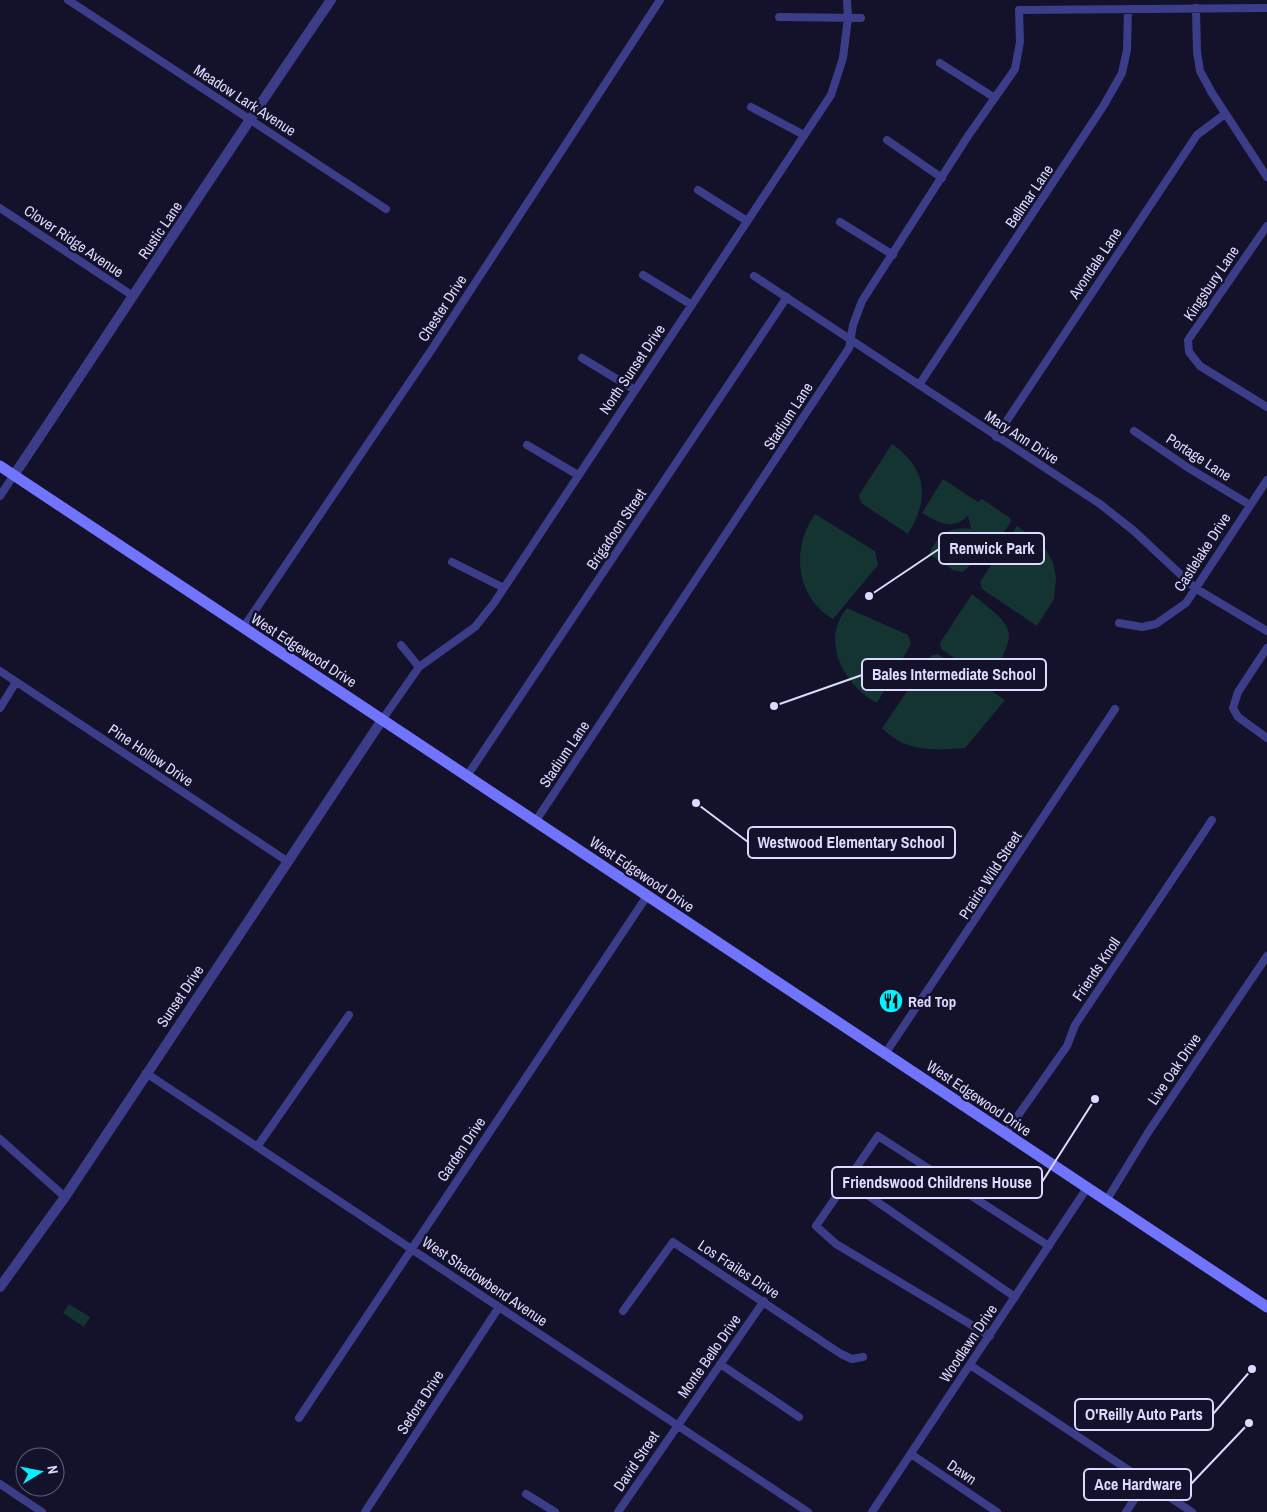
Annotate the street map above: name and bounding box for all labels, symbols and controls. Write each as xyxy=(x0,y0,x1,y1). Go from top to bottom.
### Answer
street label: Meadow Lark Avenue xyxy=(190,59,300,141)
street label: Bellmar Lane xyxy=(1000,160,1058,232)
street label: Rustic Lane xyxy=(133,197,187,263)
street label: Clover Ridge Avenue xyxy=(20,200,128,282)
street label: Avondale Lane xyxy=(1063,223,1127,304)
street label: Kingsbury Lane xyxy=(1178,241,1244,325)
street label: Chester Drive xyxy=(413,270,472,346)
street label: North Sunset Drive xyxy=(594,320,670,418)
street label: Stadium Lane xyxy=(758,378,818,454)
street label: Mary Ann Drive xyxy=(981,405,1063,469)
street label: Portage Lane xyxy=(1162,428,1236,486)
street label: Brigadoon Street xyxy=(581,484,651,573)
street label: Castlelake Drive xyxy=(1169,508,1235,596)
callout: Renwick Park xyxy=(939,533,1044,564)
text: Renwick Park xyxy=(949,537,1035,559)
street label: West Edgewood Drive xyxy=(247,608,361,692)
callout: Bales Intermediate School xyxy=(862,659,1046,690)
text: Bales Intermediate School xyxy=(872,663,1036,685)
street label: Stadium Lane xyxy=(534,716,594,792)
street label: Pine Hollow Drive xyxy=(104,719,198,791)
street label: Prairie Wild Street xyxy=(954,826,1027,923)
callout: Westwood Elementary School xyxy=(748,827,955,858)
street label: West Edgewood Drive xyxy=(585,831,699,917)
text: Westwood Elementary School xyxy=(757,831,945,853)
street label: Friends Knoll xyxy=(1067,933,1125,1005)
street label: Sunset Drive xyxy=(151,961,209,1031)
restaurant icon: Red Top xyxy=(878,988,904,1014)
place label: Red Top xyxy=(908,991,956,1012)
street label: Live Oak Drive xyxy=(1142,1029,1206,1109)
street label: West Edgewood Drive xyxy=(922,1055,1036,1141)
street label: Garden Drive xyxy=(432,1112,490,1185)
callout: Friendswood Childrens House xyxy=(832,1167,1042,1198)
text: Friendswood Childrens House xyxy=(842,1171,1032,1193)
street label: West Shadowbend Avenue xyxy=(418,1231,552,1331)
street label: Los Frailes Drive xyxy=(694,1235,784,1303)
street label: Woodlawn Drive xyxy=(934,1300,1002,1386)
street label: Monte Bello Drive xyxy=(672,1310,746,1402)
street label: Sedora Drive xyxy=(391,1366,449,1438)
callout: O'Reilly Auto Parts xyxy=(1075,1399,1213,1430)
text: O'Reilly Auto Parts xyxy=(1085,1403,1203,1425)
street label: David Street xyxy=(608,1426,664,1495)
north arrow xyxy=(15,1447,65,1497)
street label: Dawn xyxy=(943,1455,981,1489)
text: N xyxy=(43,1464,62,1475)
callout: Ace Hardware xyxy=(1084,1469,1191,1500)
text: Ace Hardware xyxy=(1094,1473,1182,1495)

